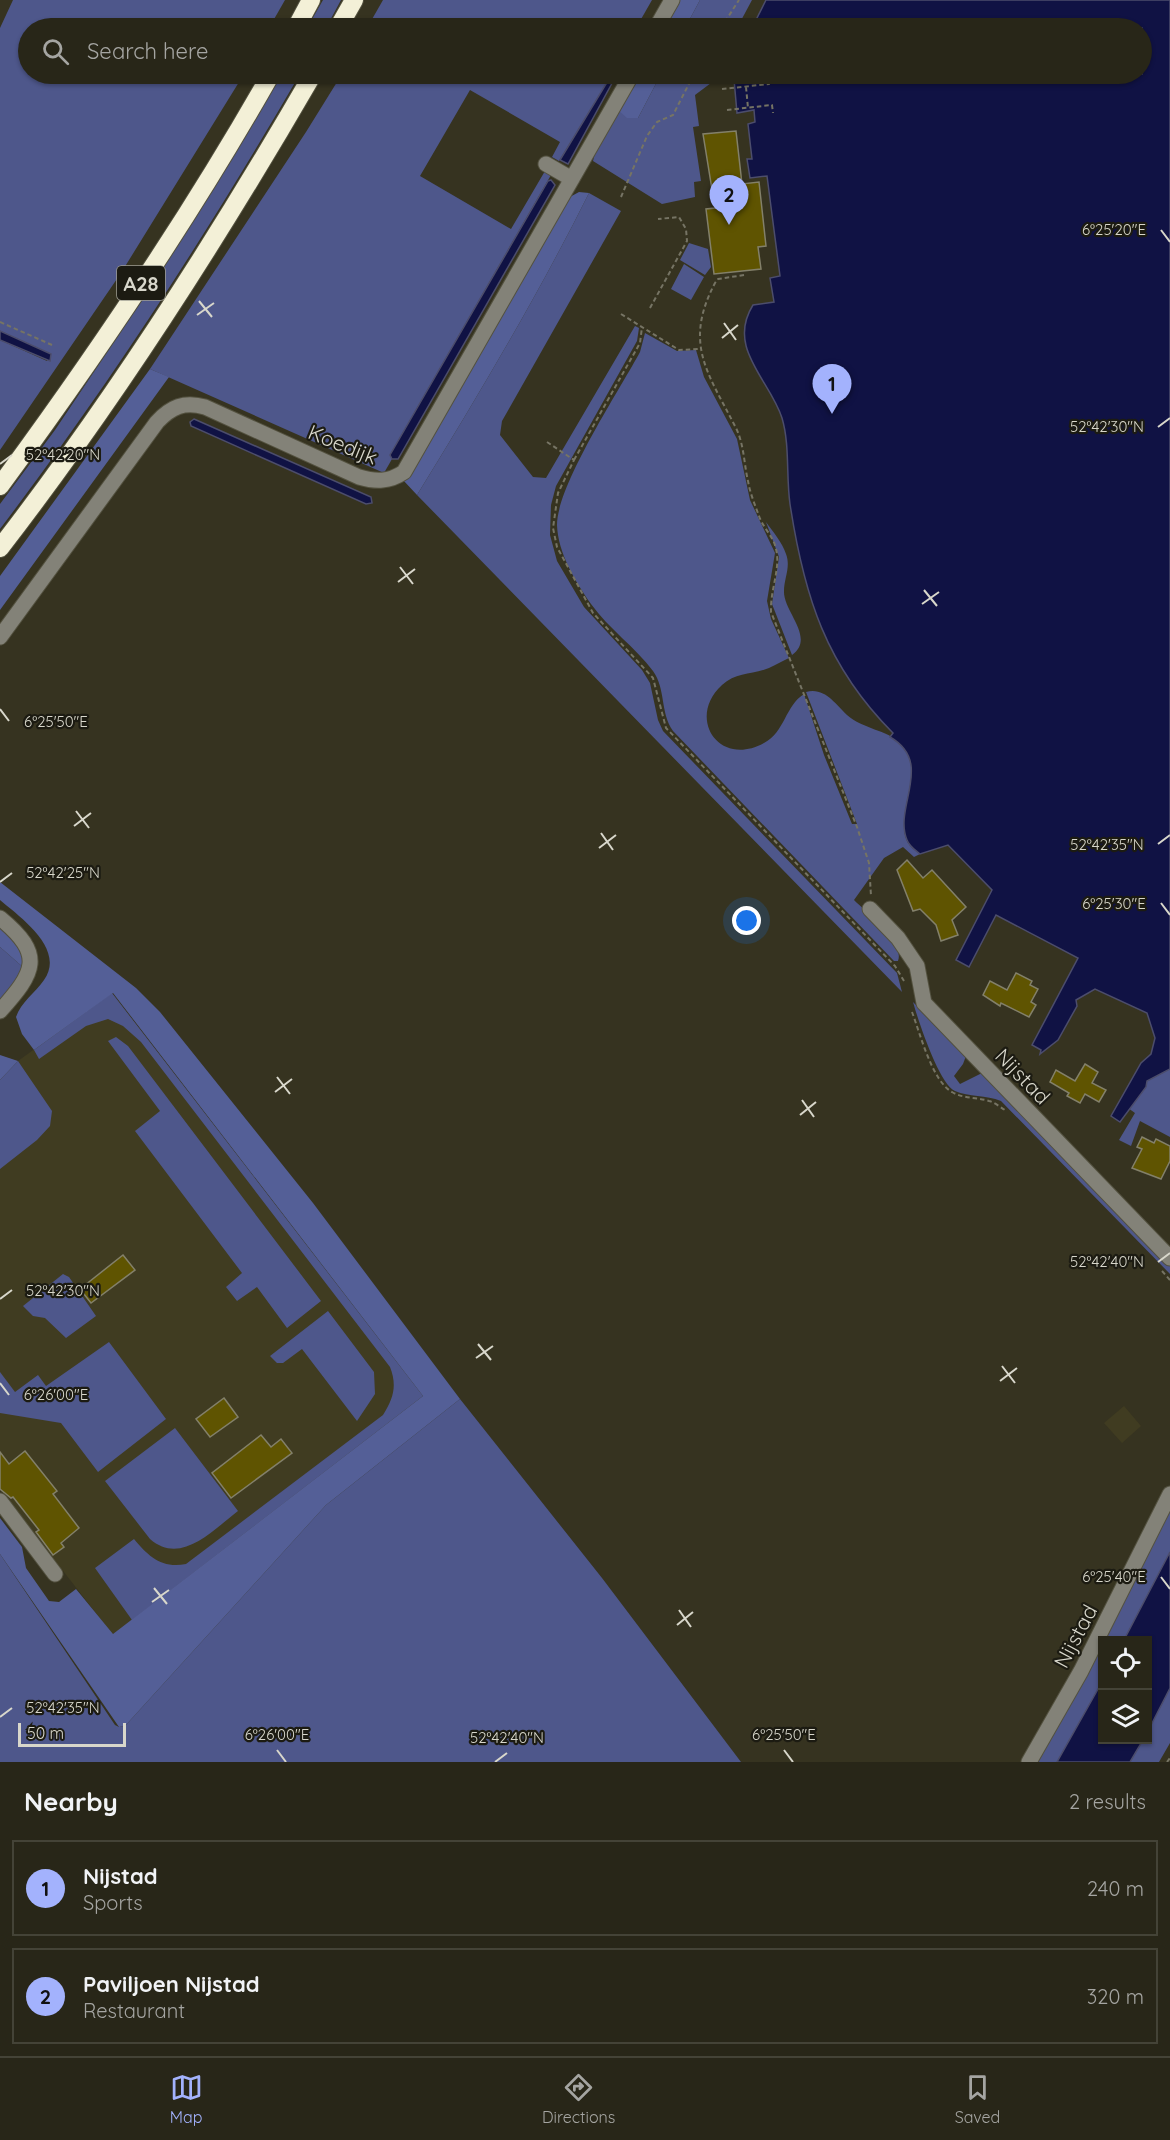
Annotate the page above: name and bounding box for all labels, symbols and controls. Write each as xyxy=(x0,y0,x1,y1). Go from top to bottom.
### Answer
search box xyxy=(18,18,1152,84)
icon: search xyxy=(39,35,72,68)
text: Search here xyxy=(87,37,208,65)
pin: 2 xyxy=(710,176,748,225)
text: 6°25'20"E xyxy=(1082,220,1146,239)
road number: A28 xyxy=(117,266,165,300)
pin: 1 xyxy=(812,364,852,414)
text: 52°42'30"N xyxy=(1070,417,1144,436)
street label: Koedijk xyxy=(305,418,381,470)
text: 52°42'20"N xyxy=(26,445,100,464)
text: 6°25'50"E xyxy=(24,712,88,731)
text: 52°42'35"N xyxy=(1070,835,1144,854)
text: 52°42'25"N xyxy=(26,863,100,882)
text: 6°25'30"E xyxy=(1082,894,1146,913)
your location xyxy=(732,906,761,935)
street label: Nijstad xyxy=(990,1043,1056,1109)
text: 52°42'40"N xyxy=(1070,1252,1144,1271)
text: 52°42'30"N xyxy=(26,1281,100,1300)
text: 6°26'00"E xyxy=(24,1385,88,1404)
text: 6°25'40"E xyxy=(1082,1567,1146,1586)
street label: Nijstad xyxy=(1048,1600,1102,1672)
map controls xyxy=(1098,1636,1152,1744)
button: locate xyxy=(1098,1636,1152,1690)
button: layers xyxy=(1098,1690,1152,1744)
text: 52°42'35"N xyxy=(26,1698,100,1717)
scale bar xyxy=(18,1720,126,1748)
text: 50 m xyxy=(27,1723,64,1743)
text: 6°26'00"E xyxy=(245,1725,309,1744)
text: 6°25'50"E xyxy=(752,1725,816,1744)
text: 52°42'40"N xyxy=(470,1728,544,1747)
text: Nearby xyxy=(24,1785,118,1818)
text: 2 results xyxy=(1069,1789,1146,1814)
text: Nijstad xyxy=(83,1862,158,1890)
text: 1 xyxy=(42,1876,49,1901)
text: 240 m xyxy=(1087,1876,1144,1901)
text: Sports xyxy=(83,1890,143,1915)
text: Paviljoen Nijstad xyxy=(83,1970,260,1998)
text: 2 xyxy=(40,1984,51,2009)
text: 320 m xyxy=(1087,1984,1144,2009)
text: Restaurant xyxy=(83,1998,185,2023)
tab: Map xyxy=(170,2071,203,2127)
tab: Directions xyxy=(542,2071,615,2127)
tab: Saved xyxy=(955,2071,1000,2127)

